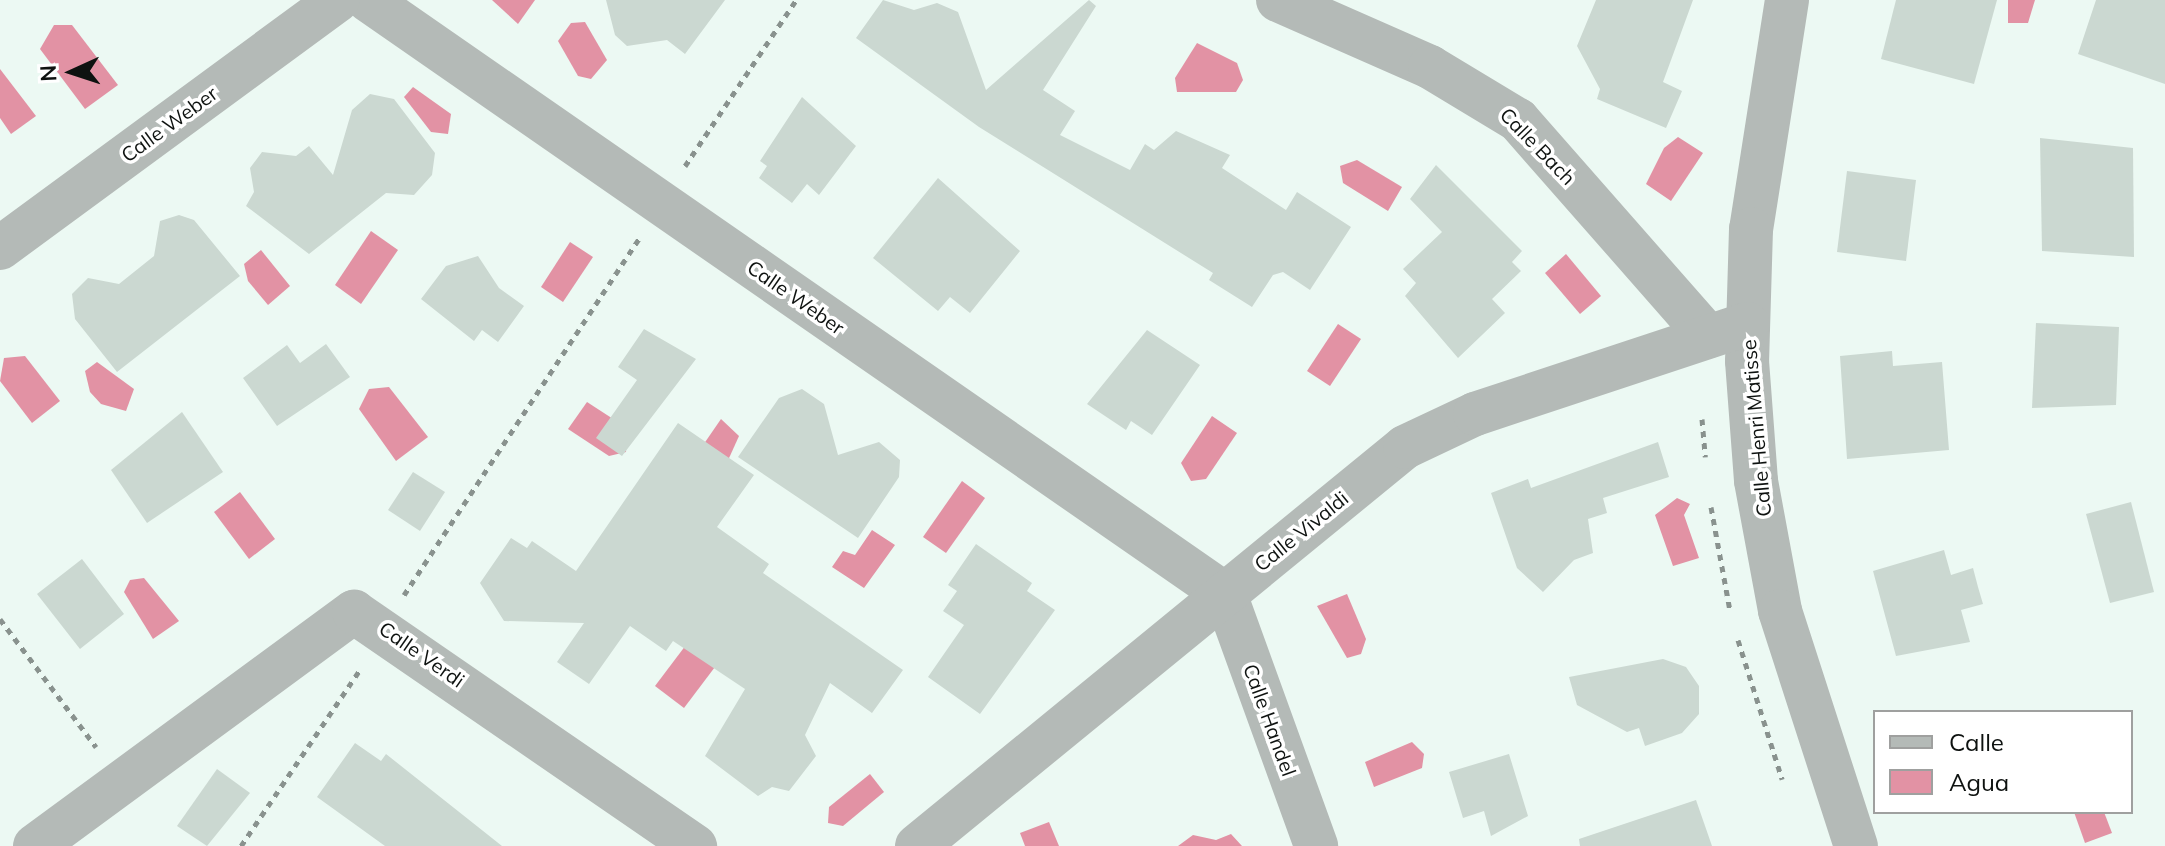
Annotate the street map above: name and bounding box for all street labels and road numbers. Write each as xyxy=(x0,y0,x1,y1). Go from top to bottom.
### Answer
street label: Calle Weber xyxy=(116,81,222,167)
street label: Calle Bach xyxy=(1495,102,1581,190)
street label: Calle Weber xyxy=(743,255,849,339)
street label: Calle Henri Matisse xyxy=(1736,338,1776,518)
street label: Calle Vivaldi xyxy=(1249,486,1353,576)
street label: Calle Verdi xyxy=(375,616,469,692)
street label: Calle Handel xyxy=(1239,661,1301,779)

